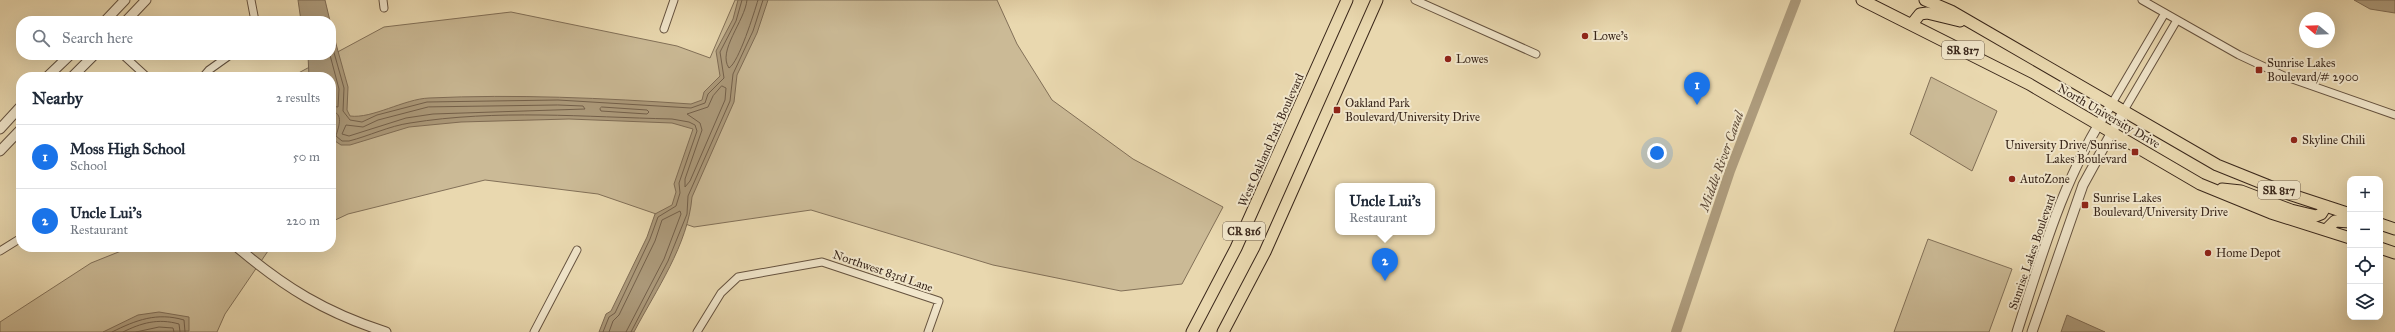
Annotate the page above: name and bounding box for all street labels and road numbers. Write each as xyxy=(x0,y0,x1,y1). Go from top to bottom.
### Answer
road number: SR 817 xyxy=(1942,41,1984,59)
street label: West Oakland Park Boulevard xyxy=(1235,71,1307,209)
street label: North University Drive xyxy=(2055,81,2163,151)
road number: SR 817 xyxy=(2258,181,2300,199)
street label: Sunrise Lakes Boulevard xyxy=(2006,193,2058,311)
road number: CR 816 xyxy=(1223,222,1265,240)
street label: Northwest 83rd Lane xyxy=(831,247,935,295)

